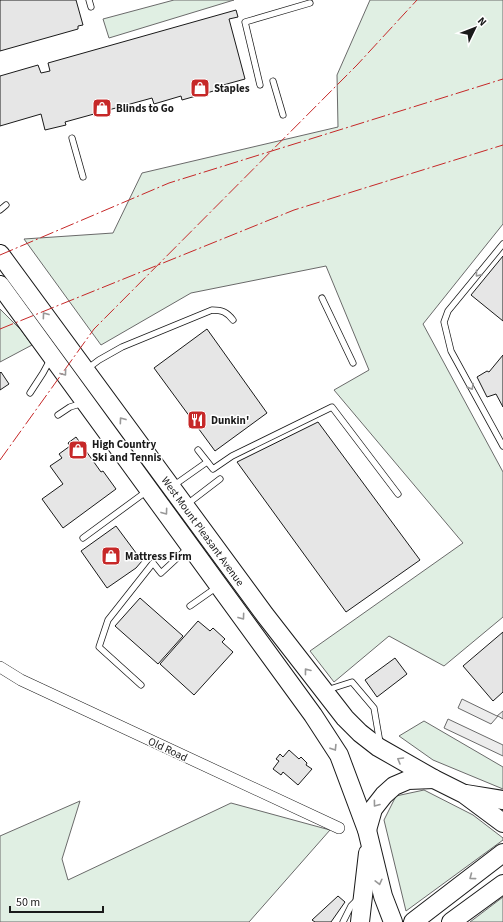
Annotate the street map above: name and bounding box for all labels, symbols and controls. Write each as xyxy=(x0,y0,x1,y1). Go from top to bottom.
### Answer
north arrow xyxy=(455,8,495,48)
text: N xyxy=(474,14,490,29)
shop icon: Staples xyxy=(189,77,211,99)
place label: Staples xyxy=(214,81,250,96)
shop icon: Blinds to Go xyxy=(91,97,113,119)
place label: Blinds to Go xyxy=(116,101,174,116)
one-way arrow xyxy=(476,269,483,277)
one-way arrow xyxy=(43,313,50,320)
one-way arrow xyxy=(59,369,66,376)
one-way arrow xyxy=(466,383,473,390)
restaurant icon: Dunkin' xyxy=(186,409,208,431)
place label: Dunkin' xyxy=(211,413,249,428)
one-way arrow xyxy=(120,418,127,425)
place label: High Country Ski and Tennis xyxy=(92,437,162,465)
shop icon: High Country Ski and Tennis xyxy=(67,439,89,461)
street label: West Mount Pleasant Avenue xyxy=(158,473,248,590)
one-way arrow xyxy=(160,508,167,515)
shop icon: Mattress Firm xyxy=(100,545,122,567)
place label: Mattress Firm xyxy=(125,549,192,564)
one-way arrow xyxy=(237,613,244,620)
one-way arrow xyxy=(305,669,312,676)
street label: Old Road xyxy=(146,734,190,765)
one-way arrow xyxy=(330,744,337,751)
one-way arrow xyxy=(397,757,404,765)
one-way arrow xyxy=(374,800,381,807)
one-way arrow xyxy=(469,872,476,879)
one-way arrow xyxy=(375,879,383,885)
scale bar xyxy=(10,888,103,914)
text: 50 m xyxy=(16,894,40,911)

